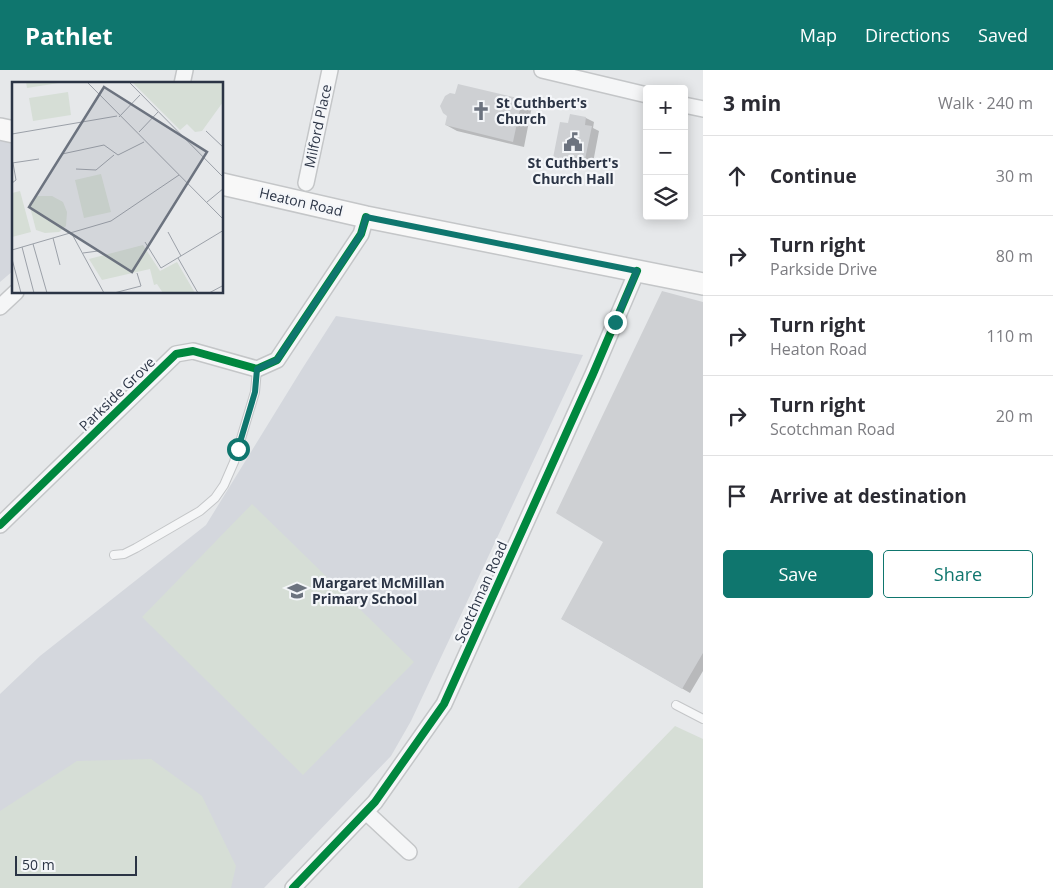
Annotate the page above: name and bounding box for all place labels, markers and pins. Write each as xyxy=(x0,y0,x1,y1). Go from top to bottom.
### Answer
place label: St Cuthbert's Church xyxy=(496,93,587,128)
church icon: St Cuthbert's Church xyxy=(470,100,492,122)
public building icon: St Cuthbert's Church Hall xyxy=(562,131,584,153)
place label: St Cuthbert's Church Hall xyxy=(527,153,619,188)
place label: Margaret McMillan Primary School xyxy=(312,573,445,608)
school or university icon: Margaret McMillan Primary School xyxy=(286,580,308,602)

